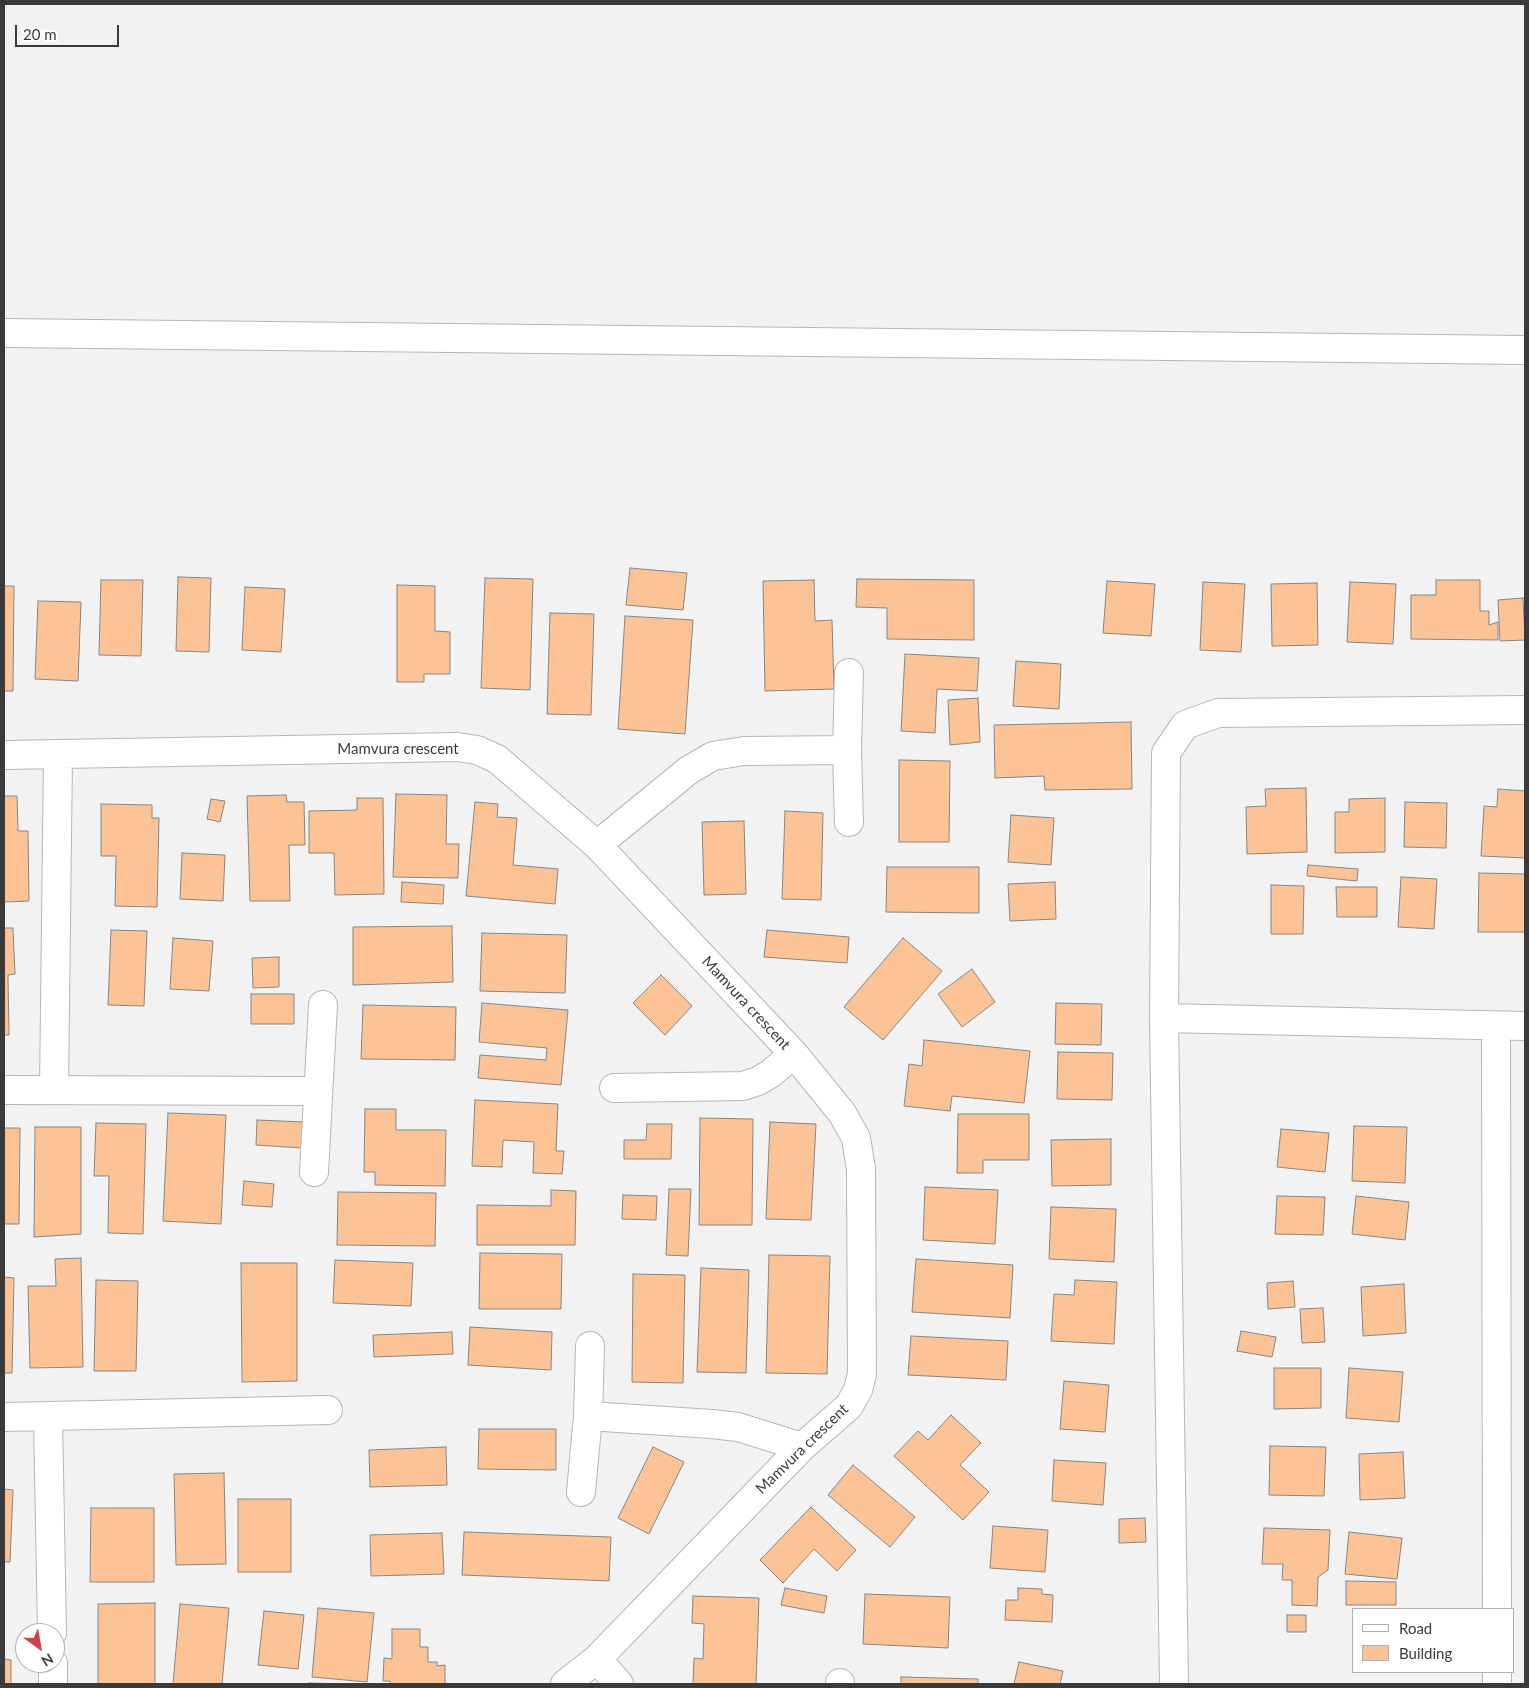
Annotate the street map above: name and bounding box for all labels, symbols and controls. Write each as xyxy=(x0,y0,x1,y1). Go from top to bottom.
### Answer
scale bar xyxy=(18,15,121,47)
text: 20 m xyxy=(23,25,57,43)
street label: Mamvura crescent xyxy=(337,740,459,758)
street label: Mamvura crescent xyxy=(698,952,794,1054)
street label: Mamvura crescent xyxy=(752,1400,852,1498)
legend xyxy=(1352,1608,1514,1673)
text: Road xyxy=(1399,1619,1432,1637)
north arrow xyxy=(15,1623,65,1673)
text: Building xyxy=(1399,1644,1452,1662)
text: N xyxy=(39,1650,57,1670)

